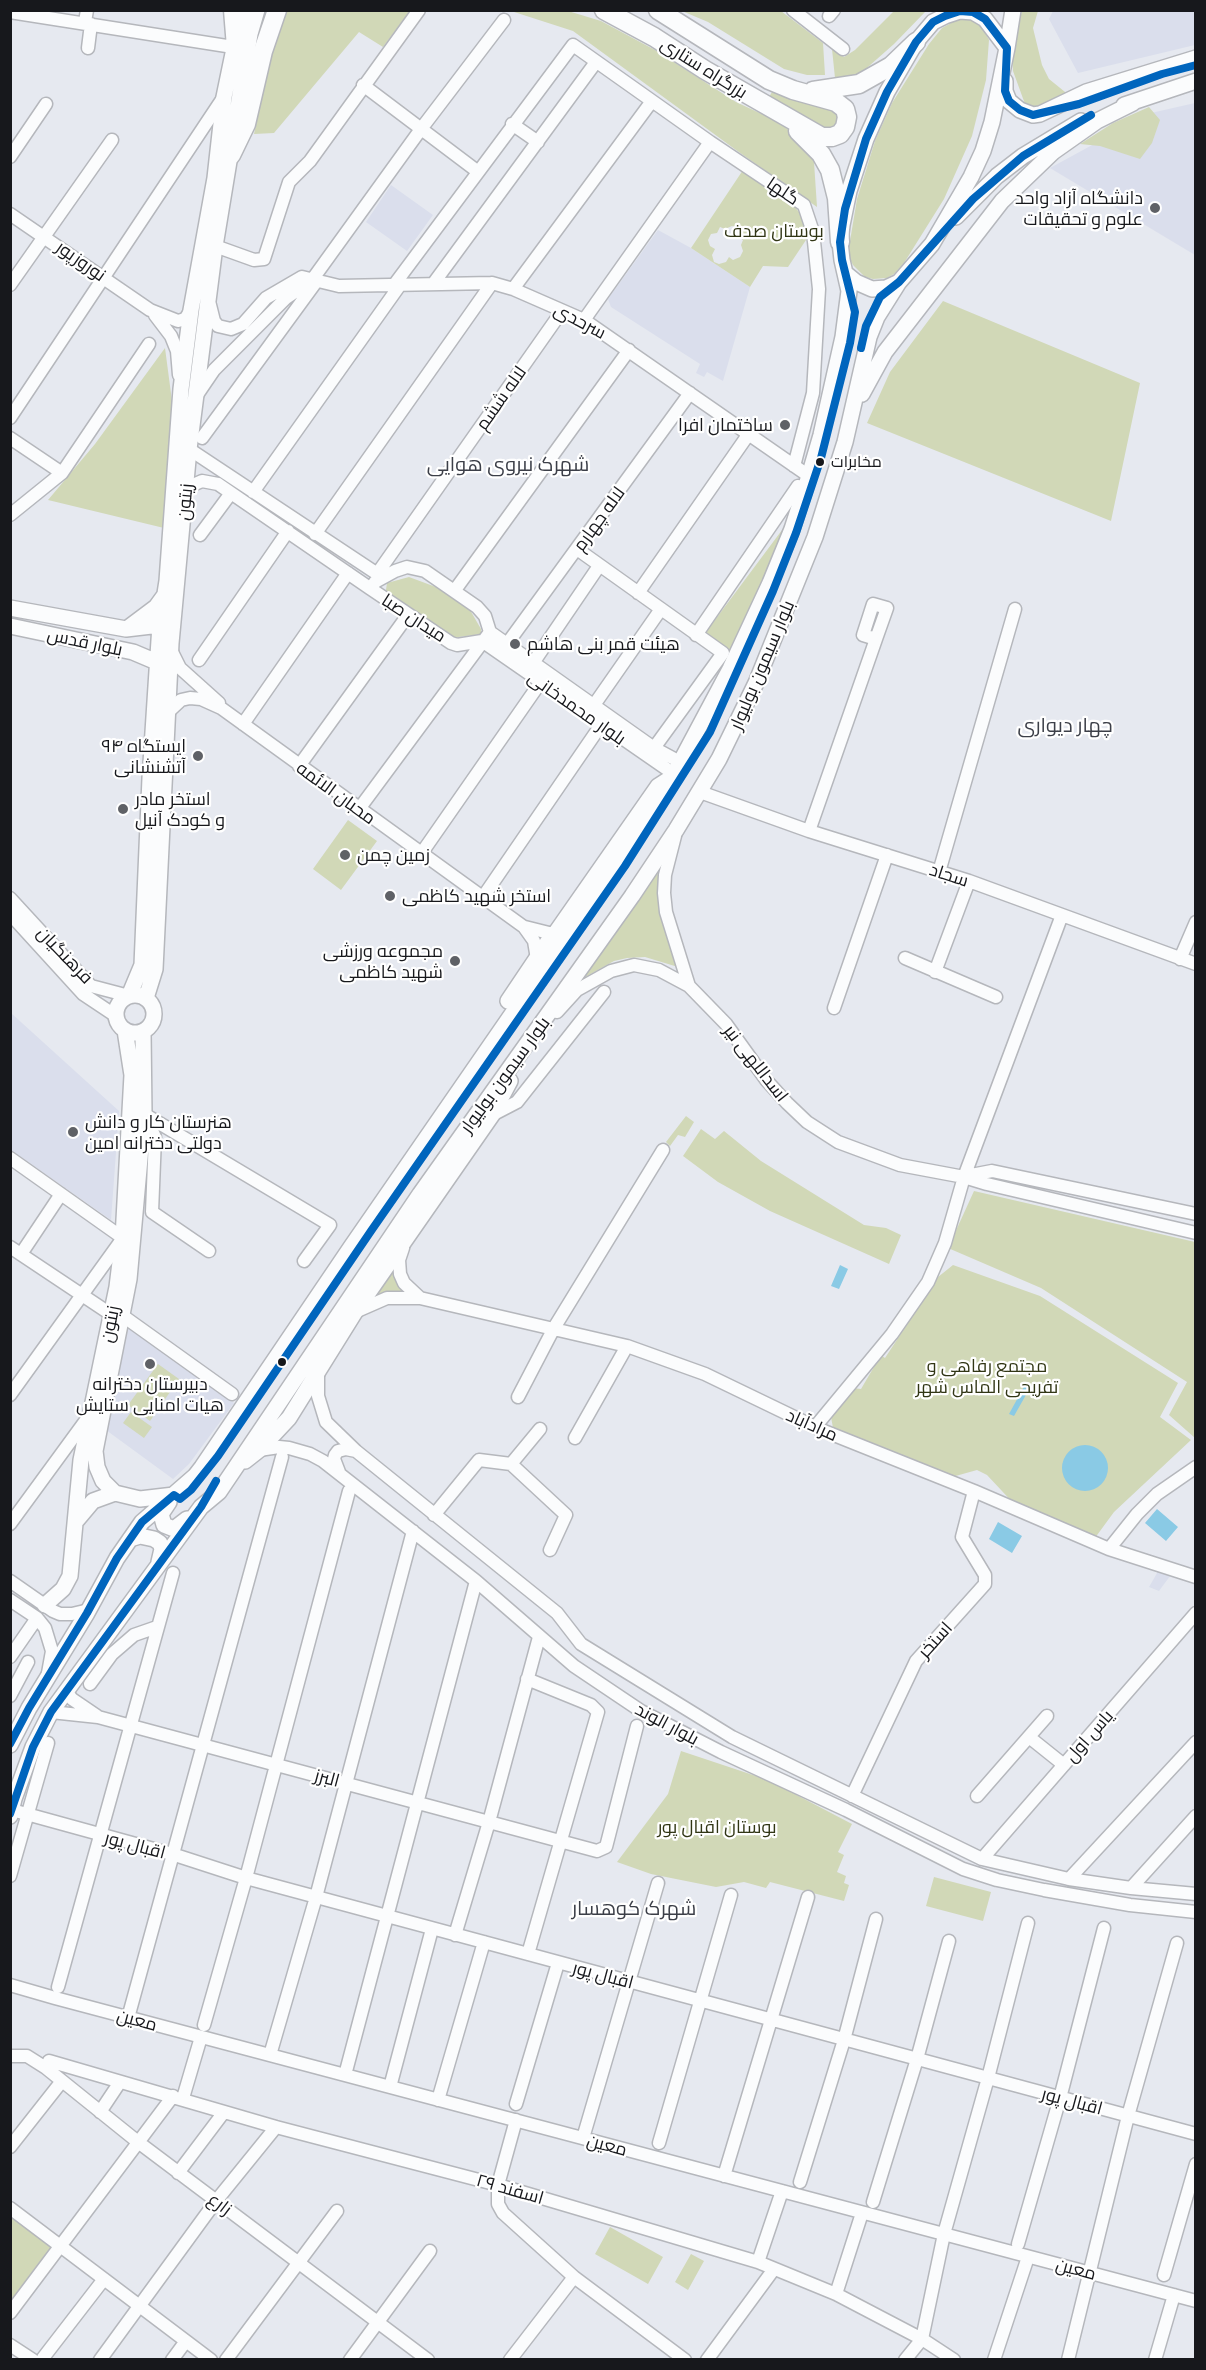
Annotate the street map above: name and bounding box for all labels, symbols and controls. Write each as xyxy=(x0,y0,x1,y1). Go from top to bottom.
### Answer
street label: بزرگراه ستاری xyxy=(657,33,751,103)
street label: گلها xyxy=(763,172,803,210)
place label: دانشگاه آزاد واحد علوم و تحقیقات xyxy=(1015,187,1143,230)
marker: دانشگاه آزاد واحد علوم و تحقیقات xyxy=(1148,201,1162,215)
park label: بوستان صدف xyxy=(724,220,824,242)
street label: نوروزپور xyxy=(52,236,110,286)
street label: سرحدی xyxy=(550,298,610,344)
street label: لاله ششم xyxy=(471,362,531,434)
place label: ساختمان افرا xyxy=(678,414,773,436)
marker: ساختمان افرا xyxy=(778,418,792,432)
district label: شهرک نیروی هوایی xyxy=(427,452,589,476)
place label: مخابرات xyxy=(831,452,882,472)
marker: مخابرات xyxy=(814,456,826,468)
street label: زیتون xyxy=(173,483,197,521)
street label: لاله چهارم xyxy=(568,483,630,555)
street label: میدان صبا xyxy=(378,589,450,647)
street label: بلوار سیمون بولیوار xyxy=(725,597,799,733)
street label: بلوار قدس xyxy=(45,623,125,661)
place label: هیئت قمر بنی هاشم xyxy=(527,633,680,655)
marker: هیئت قمر بنی هاشم xyxy=(508,637,522,651)
street label: بلوار محمدخانی xyxy=(524,666,630,750)
district label: چهار دیواری xyxy=(1017,713,1113,737)
place label: ایستگاه ۹۴ آتشنشانی xyxy=(102,735,186,777)
marker: ایستگاه ۹۴ آتشنشانی xyxy=(191,749,205,763)
street label: محبان الائمه xyxy=(292,757,380,829)
place label: استخر مادر و کودک آنیل xyxy=(135,788,225,830)
marker: استخر مادر و کودک آنیل xyxy=(116,802,130,816)
place label: زمین چمن xyxy=(357,844,430,866)
marker: زمین چمن xyxy=(338,848,352,862)
street label: سجاد xyxy=(927,859,971,891)
place label: استخر شهید کاظمی xyxy=(402,885,551,907)
marker: استخر شهید کاظمی xyxy=(383,889,397,903)
street label: فرهنگیان xyxy=(32,922,98,988)
place label: مجموعه ورزشی شهید کاظمی xyxy=(323,940,443,982)
marker: مجموعه ورزشی شهید کاظمی xyxy=(448,954,462,968)
street label: بلوار سیمون بولیوار xyxy=(455,1013,555,1137)
street label: اسداللهی نیر xyxy=(719,1020,793,1106)
place label: هنرستان کار و دانش دولتی دخترانه امین xyxy=(85,1111,232,1154)
marker: هنرستان کار و دانش دولتی دخترانه امین xyxy=(66,1125,80,1139)
street label: زیتون xyxy=(96,1304,124,1344)
park label: مجتمع رفاهی و تفریحی الماس شهر xyxy=(916,1355,1058,1398)
unlabelled marker xyxy=(276,1356,288,1368)
marker: دبیرستان دخترانه هیات امنایی ستایش xyxy=(143,1357,157,1371)
place label: دبیرستان دخترانه هیات امنایی ستایش xyxy=(76,1373,224,1416)
street label: مرادآباد xyxy=(783,1404,841,1446)
street label: استخر xyxy=(913,1617,957,1663)
street label: بلوار الوند xyxy=(631,1698,703,1750)
street label: یاس اول xyxy=(1060,1705,1118,1767)
street label: البرز xyxy=(312,1764,342,1792)
park label: بوستان اقبال پور xyxy=(657,1816,777,1838)
street label: اقبال پور xyxy=(102,1826,168,1864)
district label: شهرک کوهسار xyxy=(572,1896,696,1920)
street label: اقبال پور xyxy=(570,1956,636,1994)
street label: معین xyxy=(114,2004,160,2036)
street label: اقبال پور xyxy=(1039,2082,1105,2120)
street label: معین xyxy=(584,2129,630,2161)
street label: ۲۹ اسفند xyxy=(474,2169,546,2209)
street label: زارع xyxy=(204,2188,236,2220)
street label: معین xyxy=(1053,2253,1099,2285)

